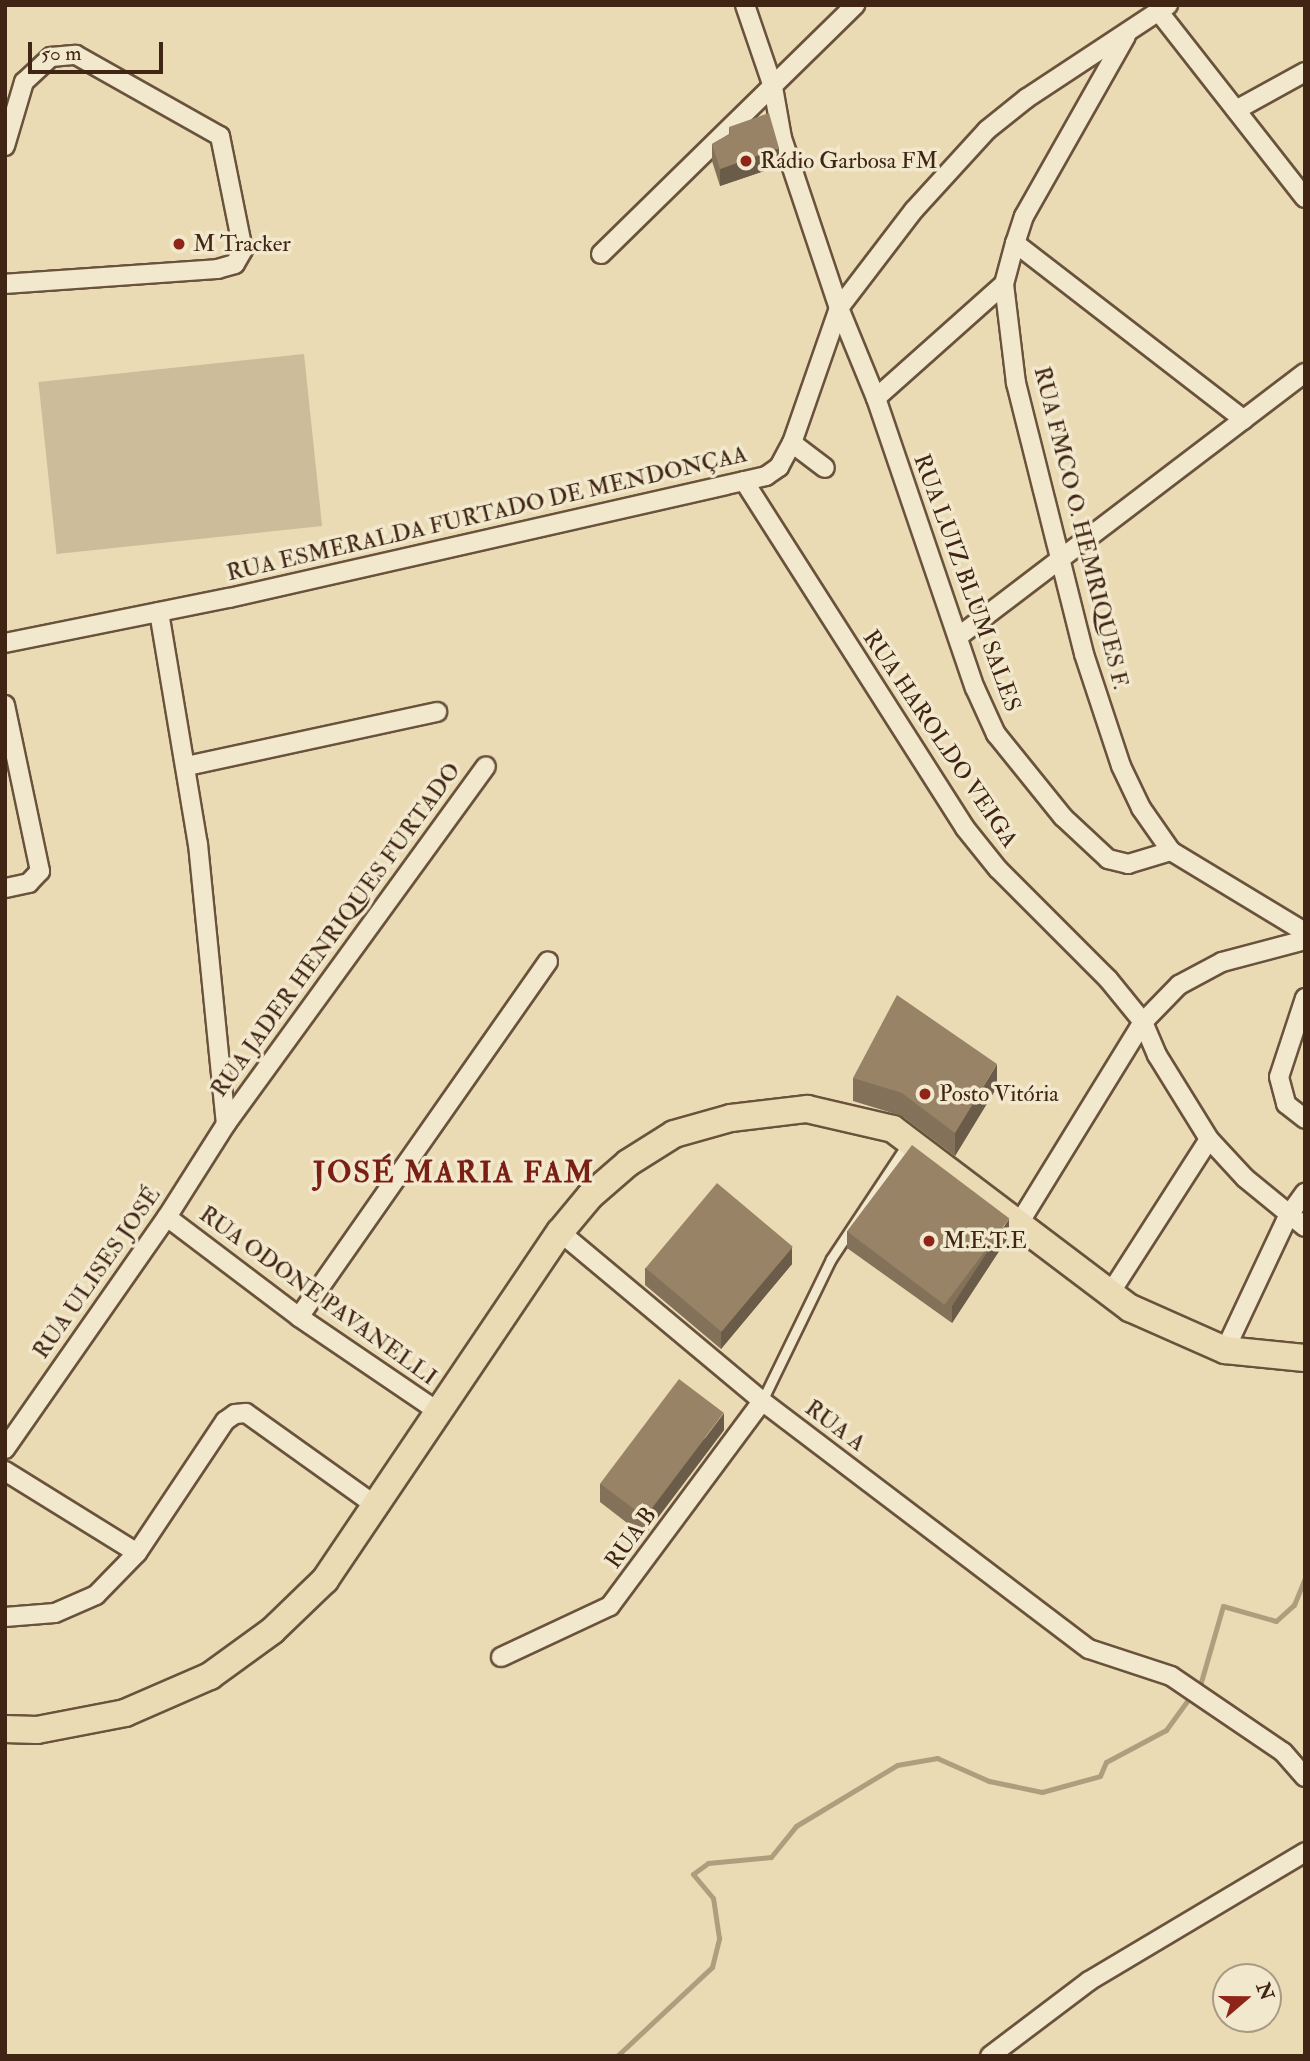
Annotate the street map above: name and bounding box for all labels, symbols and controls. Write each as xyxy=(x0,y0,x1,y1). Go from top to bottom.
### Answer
scale bar xyxy=(32,28,166,72)
text: 50 m xyxy=(41,40,82,67)
place label: Rádio Garbosa FM xyxy=(760,147,938,175)
marker: Rádio Garbosa FM xyxy=(738,153,754,169)
place label: M Tracker xyxy=(193,230,291,258)
marker: M Tracker xyxy=(171,236,187,252)
street label: RUA FMCO O. HEMRIQUES F. xyxy=(1028,364,1134,692)
street label: RUA ESMERALDA FURTADO DE MENDONÇAA xyxy=(224,441,750,587)
street label: RUA LUIZ BLUM SALES xyxy=(908,450,1026,716)
street label: RUA HAROLDO VEIGA xyxy=(857,625,1023,853)
street label: RUA JADER HENRIQUES FURTADO xyxy=(205,757,467,1103)
place label: Posto Vitória xyxy=(939,1080,1059,1108)
marker: Posto Vitória xyxy=(917,1086,933,1102)
district label: JOSÉ MARIA FAM xyxy=(315,1155,593,1191)
street label: RUA ULISES JOSÉ xyxy=(27,1182,167,1364)
street label: RUA ODONE PAVANELLI xyxy=(194,1200,442,1392)
place label: M.E.T.E xyxy=(943,1227,1027,1255)
marker: M.E.T.E xyxy=(921,1233,937,1249)
street label: RUA A xyxy=(799,1394,871,1458)
street label: RUA B xyxy=(600,1502,662,1574)
north arrow xyxy=(1212,1963,1282,2033)
text: N xyxy=(1251,1979,1279,2004)

